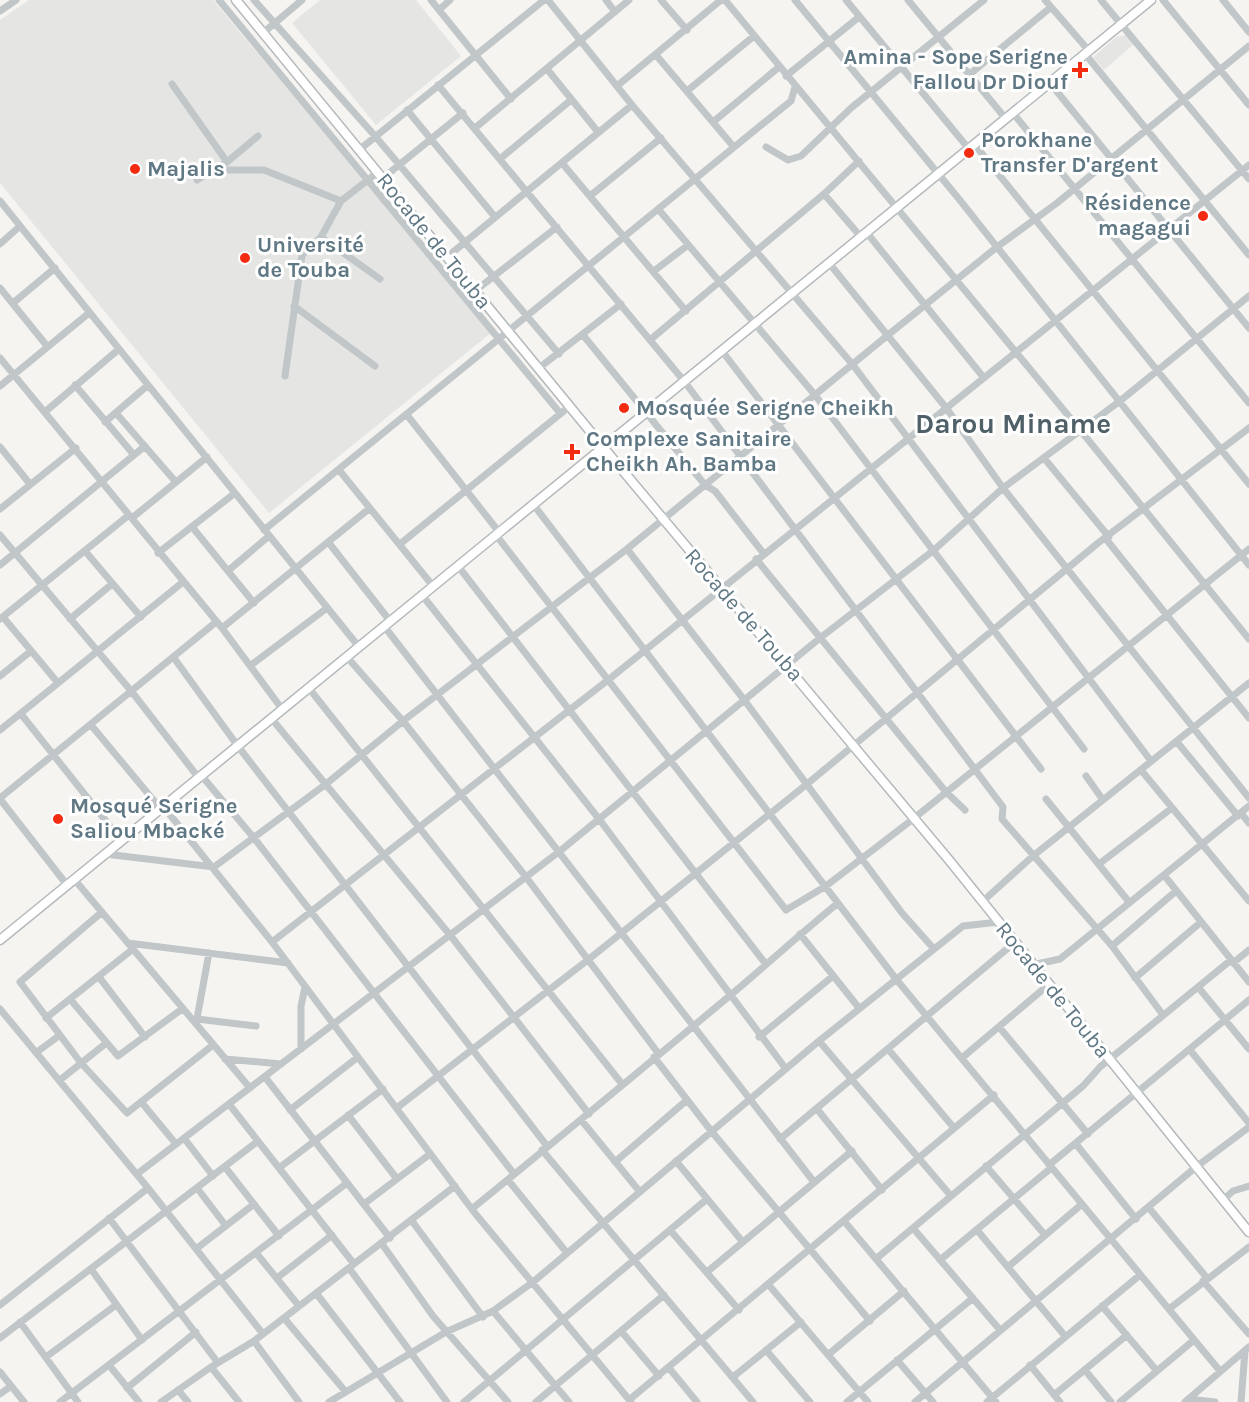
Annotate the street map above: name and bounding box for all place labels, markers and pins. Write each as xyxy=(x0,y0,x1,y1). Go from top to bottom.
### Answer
place label: Amina - Sope Serigne Fallou Dr Diouf xyxy=(843,44,1069,95)
marker: Amina - Sope Serigne Fallou Dr Diouf xyxy=(1073,63,1087,77)
place label: Porokhane Transfer D'argent xyxy=(981,127,1159,178)
marker: Porokhane Transfer D'argent xyxy=(962,146,976,160)
place label: Majalis xyxy=(147,156,225,182)
marker: Majalis xyxy=(128,162,142,176)
place label: Résidence magagui xyxy=(1084,190,1191,241)
marker: Résidence magagui xyxy=(1196,209,1210,223)
place label: Université de Touba xyxy=(257,232,364,283)
marker: Université de Touba xyxy=(238,251,252,265)
place label: Mosquée Serigne Cheikh xyxy=(636,395,894,421)
marker: Mosquée Serigne Cheikh xyxy=(617,401,631,415)
place label: Complexe Sanitaire Cheikh Ah. Bamba xyxy=(586,426,791,477)
marker: Complexe Sanitaire Cheikh Ah. Bamba xyxy=(563,443,581,461)
place label: Mosqué Serigne Saliou Mbacké xyxy=(70,793,237,844)
marker: Mosqué Serigne Saliou Mbacké xyxy=(51,812,65,826)

